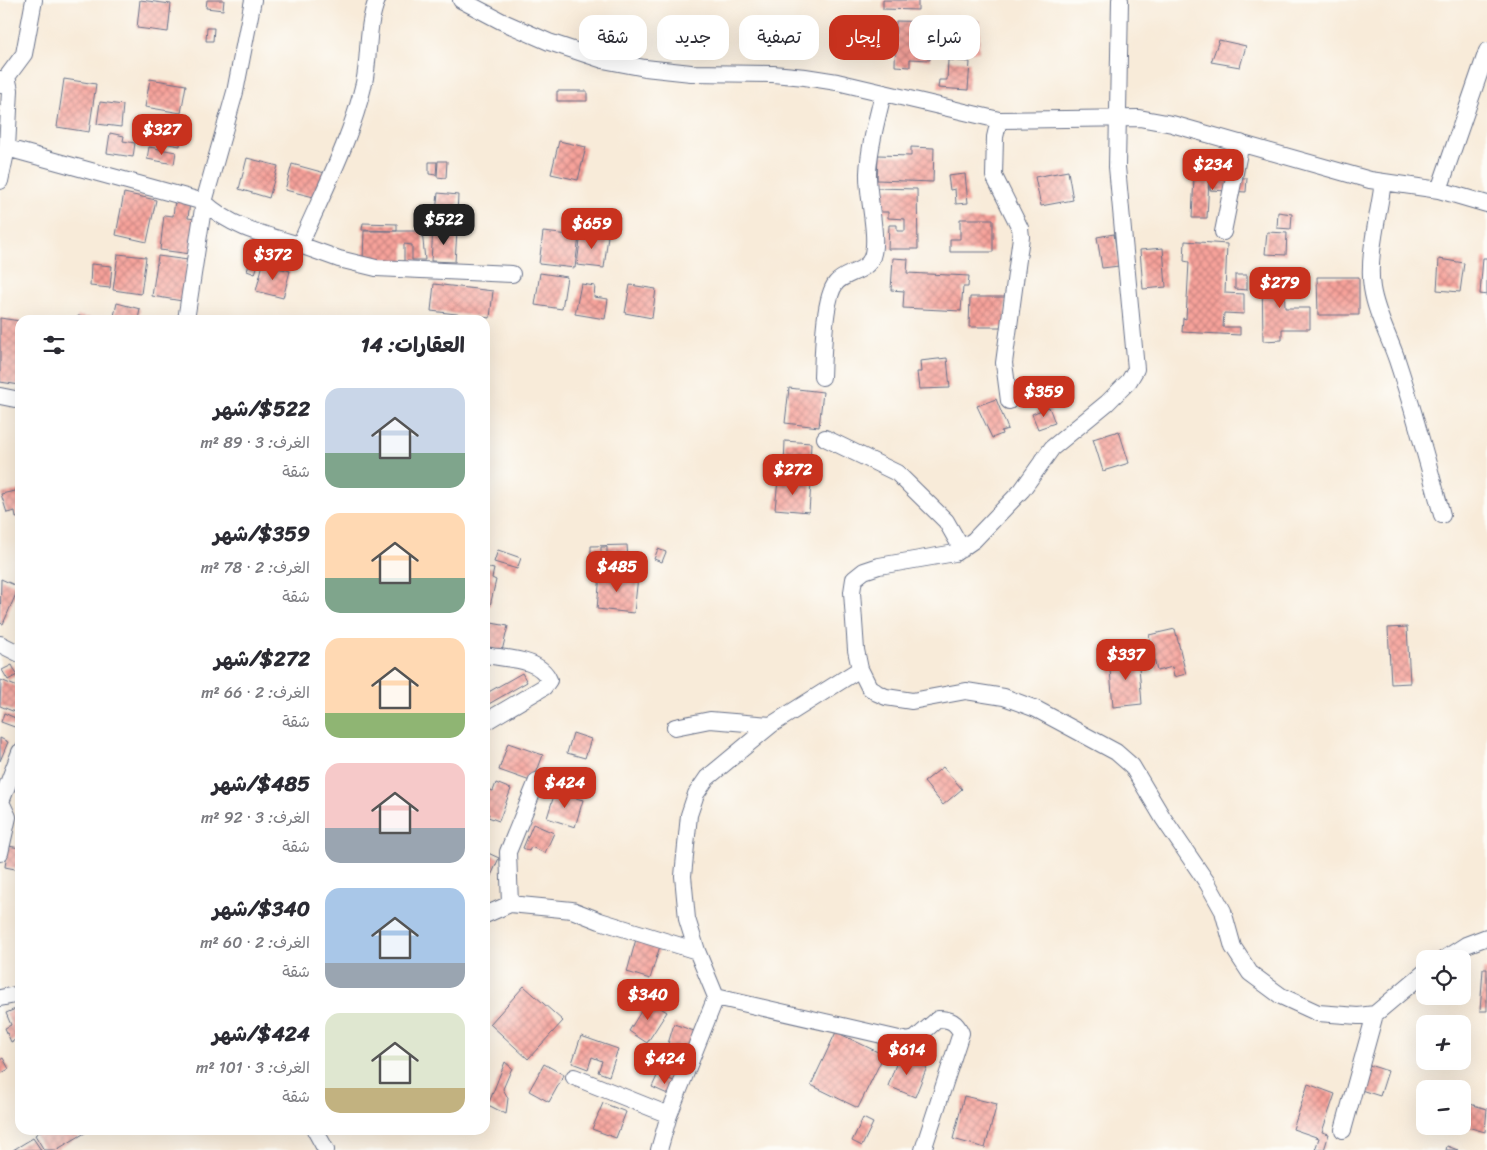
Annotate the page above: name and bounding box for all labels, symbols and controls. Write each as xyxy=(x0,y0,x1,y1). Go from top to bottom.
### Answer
chip: شقة xyxy=(579,15,647,60)
chip: جديد xyxy=(657,15,729,60)
chip: تصفية xyxy=(739,15,819,60)
chip: إيجار xyxy=(829,15,899,60)
chip: شراء xyxy=(909,15,980,60)
pin: $327 xyxy=(132,114,192,156)
text: $327 xyxy=(143,115,181,144)
pin: $234 xyxy=(1183,148,1243,191)
text: $234 xyxy=(1194,150,1232,179)
pin: $522 xyxy=(414,204,474,246)
text: $522 xyxy=(424,205,464,234)
pin: $659 xyxy=(562,208,622,250)
text: $659 xyxy=(572,209,612,238)
pin: $372 xyxy=(243,238,303,281)
text: $372 xyxy=(254,240,292,269)
pin: $279 xyxy=(1250,266,1310,309)
text: $279 xyxy=(1261,268,1299,297)
text: العقارات: 14 xyxy=(361,326,465,364)
icon: filters xyxy=(40,331,68,359)
pin: $359 xyxy=(1014,376,1074,418)
text: $359 xyxy=(1024,377,1064,406)
text: $522/شهر xyxy=(213,390,310,428)
icon: home xyxy=(365,408,425,468)
text: الغرف: 3 · 89 m² xyxy=(200,428,310,457)
pin: $272 xyxy=(763,454,823,496)
text: $272 xyxy=(774,455,812,484)
text: شقة xyxy=(282,457,310,486)
text: $359/شهر xyxy=(213,515,310,553)
icon: home xyxy=(365,533,425,593)
pin: $485 xyxy=(587,550,647,593)
text: $485 xyxy=(597,552,637,581)
text: الغرف: 2 · 78 m² xyxy=(201,553,310,582)
text: شقة xyxy=(282,582,310,611)
pin: $337 xyxy=(1096,638,1156,681)
text: $272/شهر xyxy=(214,640,310,678)
text: $337 xyxy=(1107,640,1145,669)
icon: home xyxy=(365,658,425,718)
text: الغرف: 2 · 66 m² xyxy=(201,678,310,707)
text: شقة xyxy=(282,707,310,736)
text: $485/شهر xyxy=(212,765,310,803)
pin: $424 xyxy=(535,766,595,809)
text: $424 xyxy=(545,768,585,797)
icon: home xyxy=(365,783,425,843)
text: الغرف: 3 · 92 m² xyxy=(201,803,310,832)
text: شقة xyxy=(282,832,310,861)
text: $340/شهر xyxy=(213,890,310,928)
icon: home xyxy=(365,908,425,968)
text: الغرف: 2 · 60 m² xyxy=(200,928,310,957)
map controls xyxy=(1416,950,1471,1135)
button: locate xyxy=(1416,950,1471,1005)
text: شقة xyxy=(282,957,310,986)
pin: $340 xyxy=(618,978,678,1021)
text: $340 xyxy=(628,980,668,1009)
text: $424/شهر xyxy=(212,1015,310,1053)
button: + xyxy=(1416,1015,1471,1070)
icon: home xyxy=(365,1033,425,1093)
pin: $614 xyxy=(877,1034,937,1076)
text: $614 xyxy=(889,1035,925,1064)
pin: $424 xyxy=(635,1042,695,1085)
text: $424 xyxy=(645,1044,685,1073)
text: الغرف: 3 · 101 m² xyxy=(196,1053,310,1082)
button: − xyxy=(1416,1080,1471,1135)
text: شقة xyxy=(282,1082,310,1111)

